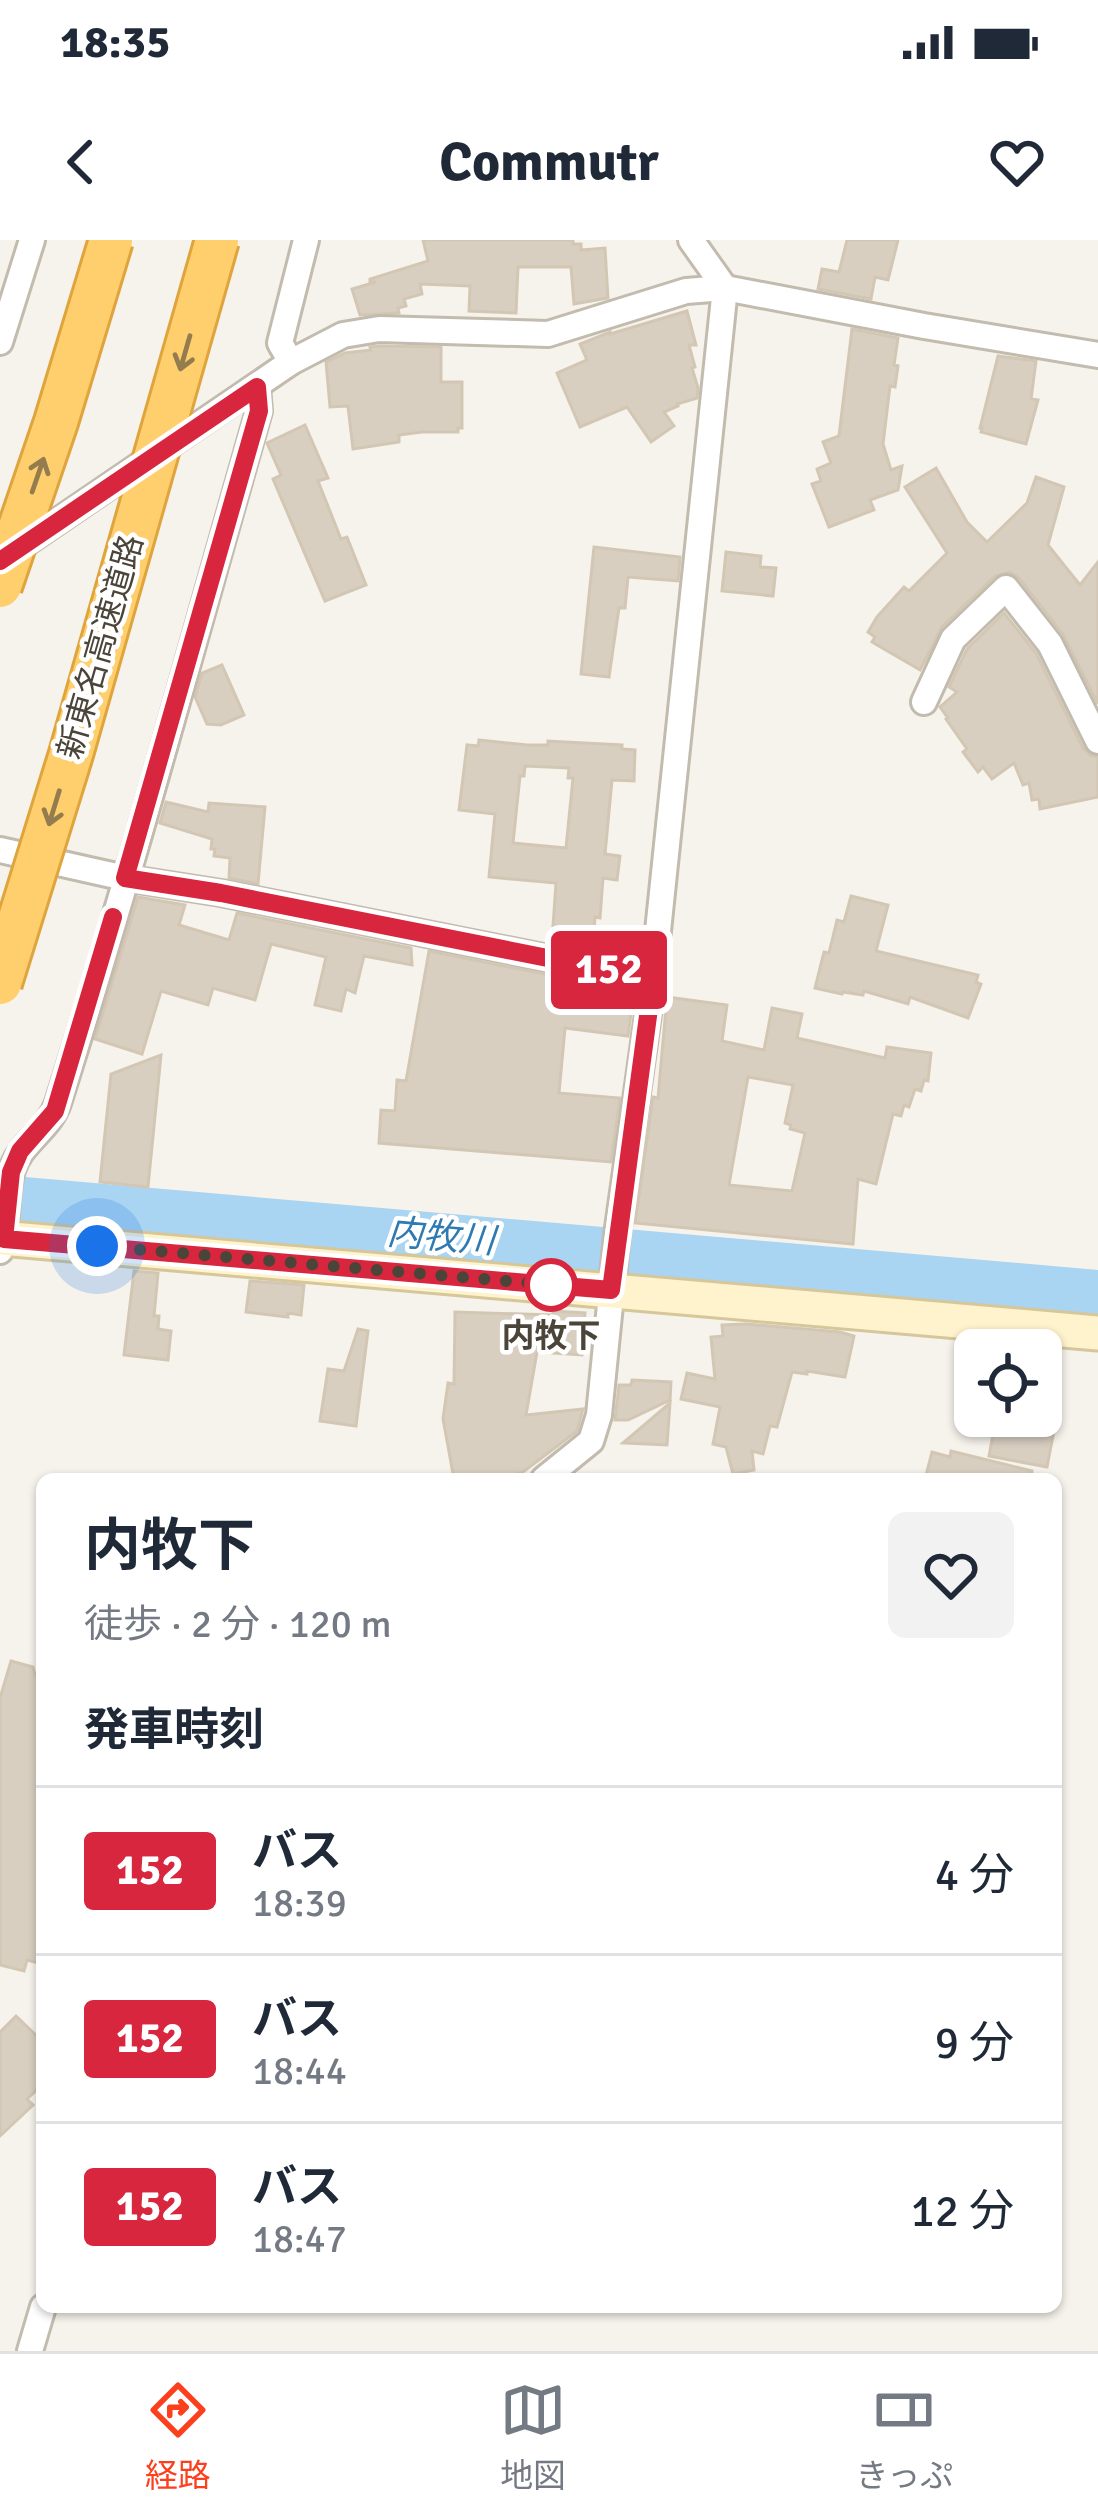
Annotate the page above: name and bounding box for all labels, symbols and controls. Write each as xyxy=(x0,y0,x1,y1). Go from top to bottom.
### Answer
text: 18:35 xyxy=(60,15,170,70)
icon: back xyxy=(48,129,114,195)
text: Commutr xyxy=(439,129,659,196)
icon: heart xyxy=(984,129,1050,195)
one-way arrow xyxy=(173,333,195,371)
one-way arrow xyxy=(28,457,50,495)
street label: 新東名高速道路 xyxy=(49,530,153,764)
one-way arrow xyxy=(42,788,64,826)
line badge: 152 xyxy=(540,931,678,1009)
text: 152 xyxy=(575,944,643,995)
water label: 内牧川 xyxy=(385,1210,501,1264)
your location xyxy=(67,1216,127,1276)
marker: 内牧下 xyxy=(526,1260,576,1310)
place label: 内牧下 xyxy=(502,1316,601,1357)
map controls xyxy=(954,1329,1062,1437)
button: locate xyxy=(954,1329,1062,1437)
text: 内牧下 xyxy=(84,1511,255,1582)
button: heart xyxy=(888,1512,1014,1638)
text: 徒歩 · 2 分 · 120 m xyxy=(84,1600,392,1648)
text: 発車時刻 xyxy=(84,1703,264,1758)
text: バス xyxy=(252,1824,342,1879)
text: 152 xyxy=(116,1845,184,1896)
text: 4 分 xyxy=(935,1848,1014,1903)
text: 18:39 xyxy=(252,1879,347,1927)
text: バス xyxy=(252,1992,342,2047)
text: 152 xyxy=(116,2013,184,2064)
text: 9 分 xyxy=(935,2016,1014,2071)
text: 18:44 xyxy=(252,2047,347,2095)
text: バス xyxy=(252,2160,342,2215)
text: 152 xyxy=(116,2181,184,2232)
text: 12 分 xyxy=(910,2184,1014,2239)
text: 18:47 xyxy=(252,2215,347,2263)
tab: 経路 xyxy=(145,2377,211,2497)
tab: 地図 xyxy=(500,2377,566,2497)
tab: きっぷ xyxy=(856,2377,953,2497)

